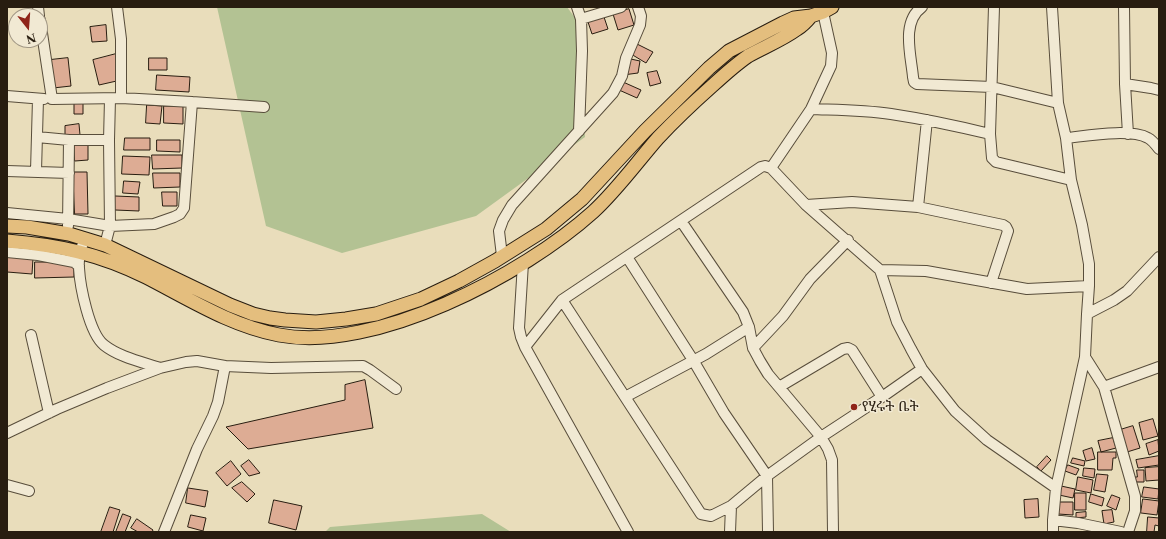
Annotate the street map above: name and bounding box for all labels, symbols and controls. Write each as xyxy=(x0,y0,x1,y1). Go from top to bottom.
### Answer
north arrow xyxy=(8,8,48,48)
text: N xyxy=(25,30,38,47)
place label: የሂሩት ቤት xyxy=(862,399,919,415)
marker: የሂሩት ቤት xyxy=(849,402,859,412)

